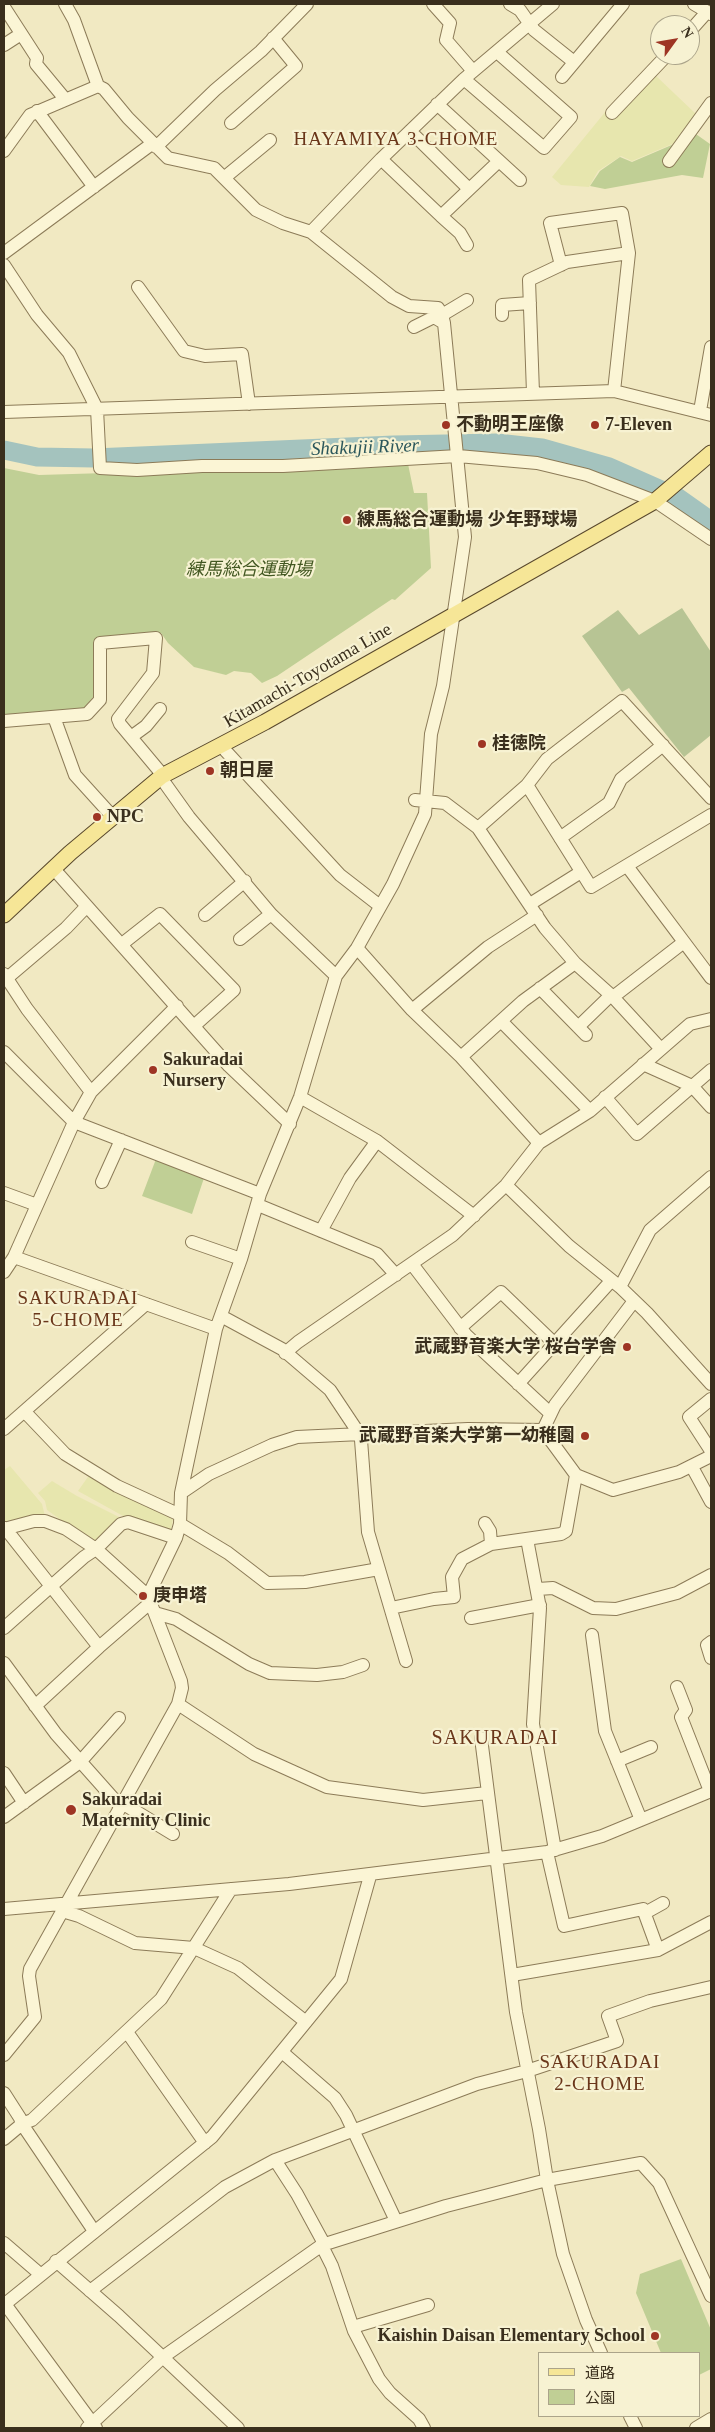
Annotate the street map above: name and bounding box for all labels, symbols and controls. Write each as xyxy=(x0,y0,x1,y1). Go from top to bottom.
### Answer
north arrow xyxy=(650,15,700,65)
text: N xyxy=(678,24,696,41)
district label: HAYAMIYA 3-CHOME xyxy=(292,129,500,151)
place label: 不動明王座像 xyxy=(456,414,564,436)
place label: 7-Eleven xyxy=(605,414,672,436)
marker: 不動明王座像 xyxy=(440,419,452,431)
marker: 7-Eleven xyxy=(589,419,601,431)
water label: Shakujii River xyxy=(311,435,419,461)
place label: 練馬総合運動場 少年野球場 xyxy=(357,509,577,531)
marker: 練馬総合運動場 少年野球場 xyxy=(341,514,353,526)
park label: 練馬総合運動場 xyxy=(186,559,312,581)
street label: Kitamachi-Toyotama Line xyxy=(220,619,396,733)
place label: 桂徳院 xyxy=(492,733,546,755)
marker: 桂徳院 xyxy=(476,738,488,750)
place label: 朝日屋 xyxy=(220,760,274,782)
marker: 朝日屋 xyxy=(204,765,216,777)
place label: NPC xyxy=(107,806,144,828)
marker: NPC xyxy=(91,811,103,823)
place label: Sakuradai Nursery xyxy=(163,1049,243,1092)
marker: Sakuradai Nursery xyxy=(147,1064,159,1076)
district label: SAKURADAI 5-CHOME xyxy=(16,1288,140,1332)
place label: 武蔵野音楽大学 桜台学舎 xyxy=(415,1336,617,1358)
marker: 武蔵野音楽大学 桜台学舎 xyxy=(621,1341,633,1353)
place label: 武蔵野音楽大学第一幼稚園 xyxy=(359,1425,575,1447)
marker: 武蔵野音楽大学第一幼稚園 xyxy=(579,1430,591,1442)
place label: 庚申塔 xyxy=(153,1585,207,1607)
marker: 庚申塔 xyxy=(137,1590,149,1602)
district label: SAKURADAI xyxy=(430,1727,560,1751)
place label: Sakuradai Maternity Clinic xyxy=(82,1789,210,1832)
marker: Sakuradai Maternity Clinic xyxy=(64,1803,78,1817)
district label: SAKURADAI 2-CHOME xyxy=(538,2052,662,2096)
place label: Kaishin Daisan Elementary School xyxy=(377,2325,645,2347)
marker: Kaishin Daisan Elementary School xyxy=(649,2330,661,2342)
legend xyxy=(538,2352,700,2417)
text: 道路 xyxy=(585,2365,615,2381)
text: 公園 xyxy=(585,2390,615,2406)

